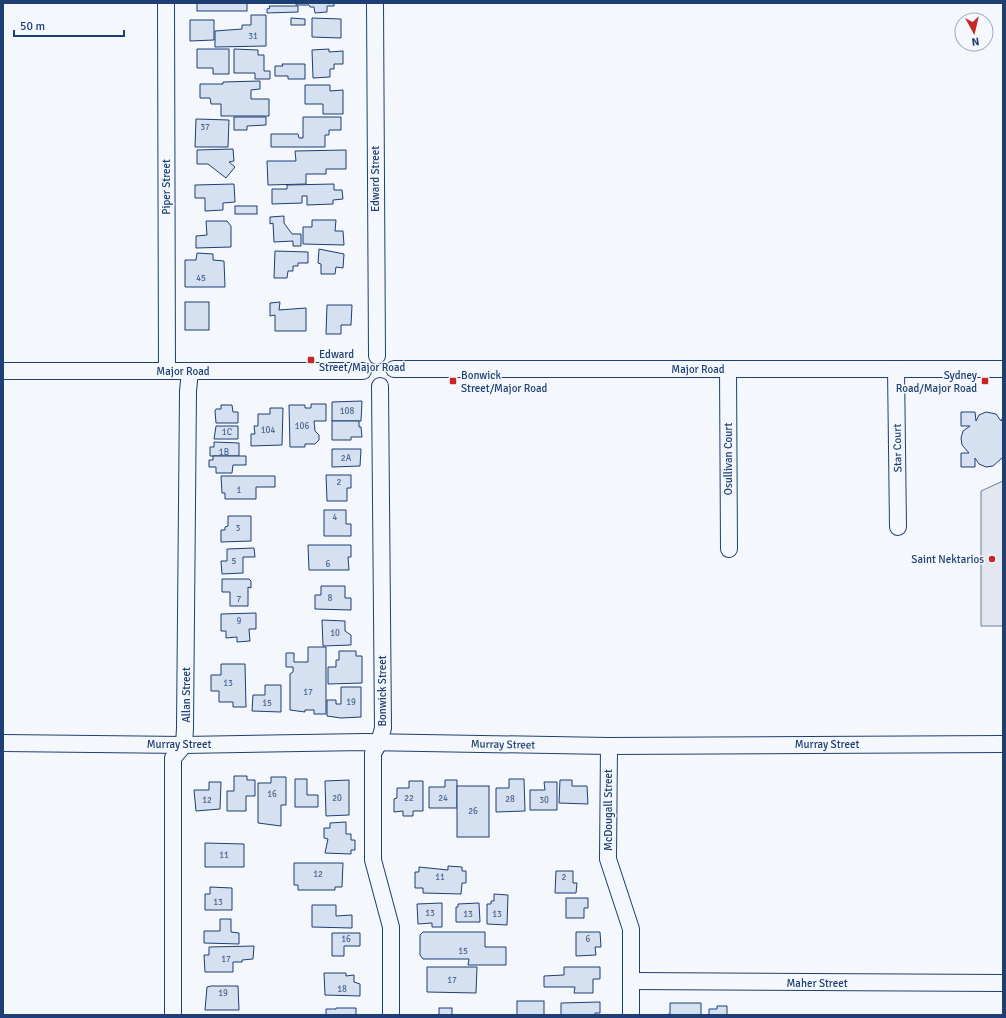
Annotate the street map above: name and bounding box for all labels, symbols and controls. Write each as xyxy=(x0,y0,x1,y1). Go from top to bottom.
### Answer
scale bar xyxy=(14,12,124,38)
north arrow xyxy=(954,12,994,52)
text: 50 m xyxy=(20,19,45,34)
house number: 31 xyxy=(248,31,258,42)
text: N xyxy=(971,34,980,48)
house number: 37 xyxy=(200,122,210,133)
street label: Edward Street xyxy=(369,146,382,212)
street label: Piper Street xyxy=(160,159,173,215)
house number: 45 xyxy=(196,273,206,284)
place label: Edward Street/Major Road xyxy=(319,348,406,374)
marker: Edward Street/Major Road xyxy=(306,355,316,365)
street label: Major Road xyxy=(671,363,725,376)
street label: Major Road xyxy=(156,365,210,378)
place label: Bonwick Street/Major Road xyxy=(461,369,548,395)
place label: Sydney Road/Major Road xyxy=(896,369,978,395)
marker: Bonwick Street/Major Road xyxy=(448,376,458,386)
marker: Sydney Road/Major Road xyxy=(980,376,990,386)
house number: 108 xyxy=(340,406,354,417)
house number: 106 xyxy=(295,421,309,432)
street label: Osullivan Court xyxy=(722,423,735,495)
street label: Star Court xyxy=(891,424,904,472)
house number: 104 xyxy=(261,425,275,436)
house number: 1C xyxy=(222,427,233,438)
house number: 1B xyxy=(219,447,229,458)
house number: 2A xyxy=(341,453,352,464)
house number: 2 xyxy=(337,477,342,488)
house number: 1 xyxy=(237,485,242,496)
house number: 4 xyxy=(333,512,338,523)
house number: 3 xyxy=(236,523,241,534)
place label: Saint Nektarios xyxy=(911,553,984,566)
marker: Saint Nektarios xyxy=(987,554,997,564)
house number: 5 xyxy=(232,556,237,567)
house number: 6 xyxy=(326,559,331,570)
house number: 8 xyxy=(328,593,333,604)
house number: 7 xyxy=(237,594,242,605)
house number: 9 xyxy=(237,616,242,627)
house number: 10 xyxy=(330,628,340,639)
street label: Bonwick Street xyxy=(376,655,389,727)
street label: Allan Street xyxy=(180,667,193,723)
house number: 13 xyxy=(223,678,233,689)
house number: 17 xyxy=(303,687,313,698)
house number: 19 xyxy=(346,697,356,708)
house number: 15 xyxy=(262,698,272,709)
street label: Murray Street xyxy=(471,737,536,752)
street label: Murray Street xyxy=(147,738,211,751)
street label: Murray Street xyxy=(795,738,859,751)
street label: McDougall Street xyxy=(602,769,615,851)
house number: 16 xyxy=(267,789,277,800)
house number: 20 xyxy=(332,793,342,804)
house number: 22 xyxy=(404,793,414,804)
house number: 24 xyxy=(438,793,448,804)
house number: 28 xyxy=(505,794,515,805)
house number: 12 xyxy=(202,795,212,806)
house number: 30 xyxy=(539,795,549,806)
house number: 26 xyxy=(468,806,478,817)
house number: 11 xyxy=(219,850,229,861)
house number: 12 xyxy=(313,869,323,880)
house number: 11 xyxy=(435,872,445,883)
house number: 2 xyxy=(562,872,567,883)
house number: 13 xyxy=(213,897,223,908)
house number: 13 xyxy=(425,908,435,919)
house number: 13 xyxy=(463,909,473,920)
house number: 13 xyxy=(492,909,502,920)
house number: 16 xyxy=(341,934,351,945)
house number: 6 xyxy=(586,934,591,945)
house number: 15 xyxy=(458,946,468,957)
house number: 17 xyxy=(221,954,231,965)
house number: 17 xyxy=(447,975,457,986)
street label: Maher Street xyxy=(786,977,848,990)
house number: 18 xyxy=(337,984,347,995)
house number: 19 xyxy=(218,988,228,999)

